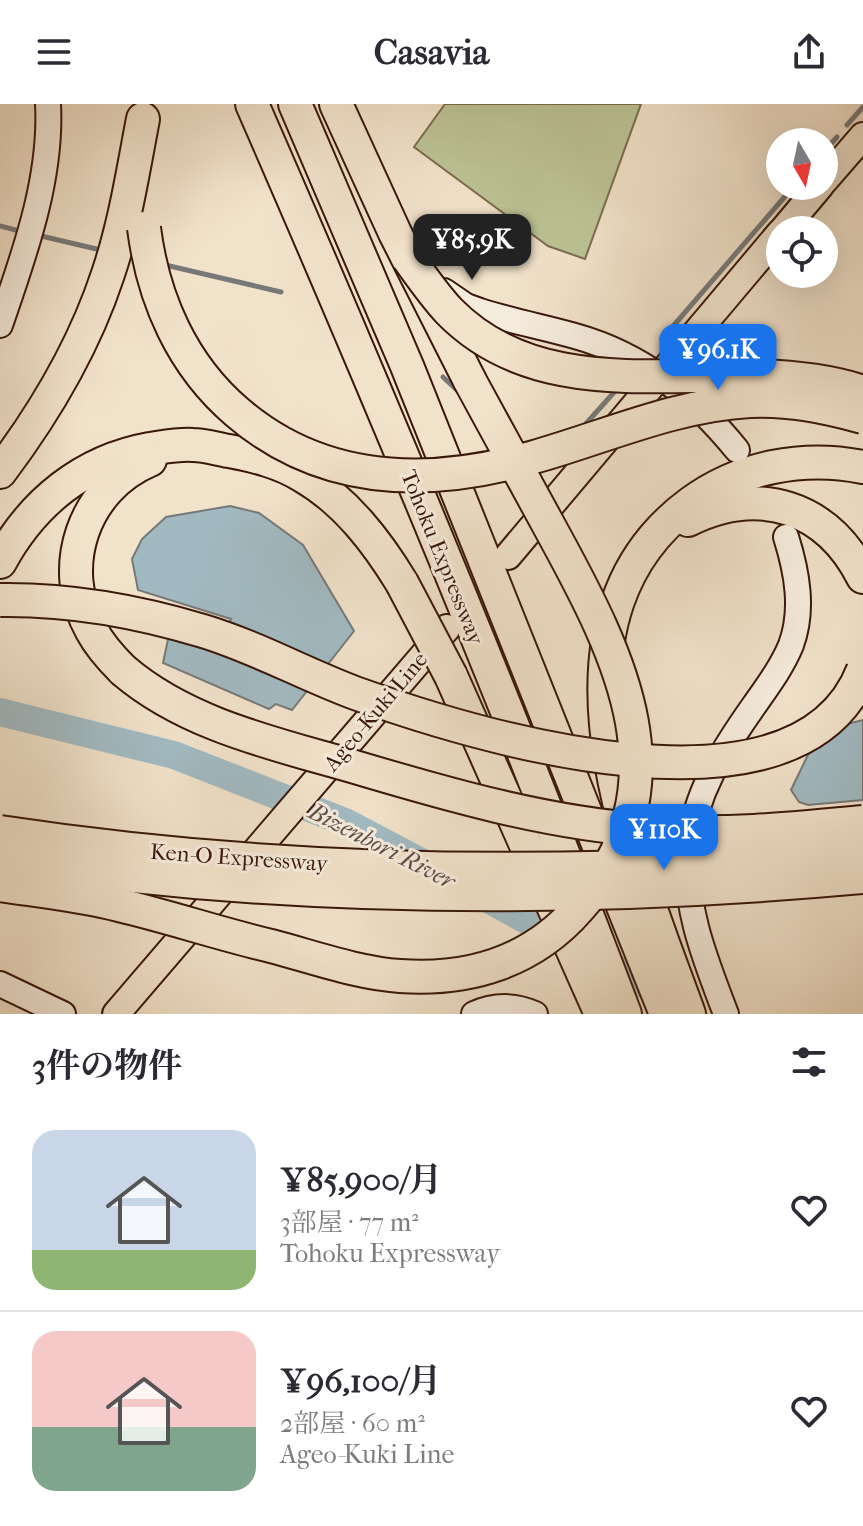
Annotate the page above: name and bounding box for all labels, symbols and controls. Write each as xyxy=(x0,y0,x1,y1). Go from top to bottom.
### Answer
icon: menu xyxy=(32,30,76,74)
icon: share xyxy=(787,30,831,74)
text: Casavia xyxy=(374,31,489,73)
north arrow xyxy=(766,128,838,200)
map controls xyxy=(766,128,838,288)
pin: ¥85.9K xyxy=(407,214,537,282)
button: locate xyxy=(766,216,838,288)
text: ¥85.9K xyxy=(431,224,513,255)
pin: ¥96.1K xyxy=(653,324,783,392)
text: ¥96.1K xyxy=(677,334,759,365)
street label: Tohoku Expressway xyxy=(395,466,489,650)
street label: Ageo-Kuki Line xyxy=(318,647,433,777)
water label: Bizenbori River xyxy=(302,796,462,896)
pin: ¥110K xyxy=(608,804,720,872)
text: ¥110K xyxy=(628,814,700,845)
street label: Ken-O Expressway xyxy=(149,839,330,877)
icon: filters xyxy=(787,1040,831,1084)
text: 3件の物件 xyxy=(32,1046,182,1086)
text: ¥85,900/月 xyxy=(280,1160,442,1200)
icon: home xyxy=(96,1162,192,1258)
icon: heart xyxy=(787,1188,831,1232)
text: 3部屋 · 77 m² xyxy=(280,1207,419,1238)
text: Tohoku Expressway xyxy=(280,1238,500,1269)
text: ¥96,100/月 xyxy=(280,1361,441,1401)
icon: home xyxy=(96,1363,192,1459)
icon: heart xyxy=(787,1389,831,1433)
text: 2部屋 · 60 m² xyxy=(280,1408,425,1439)
text: Ageo-Kuki Line xyxy=(280,1439,454,1470)

